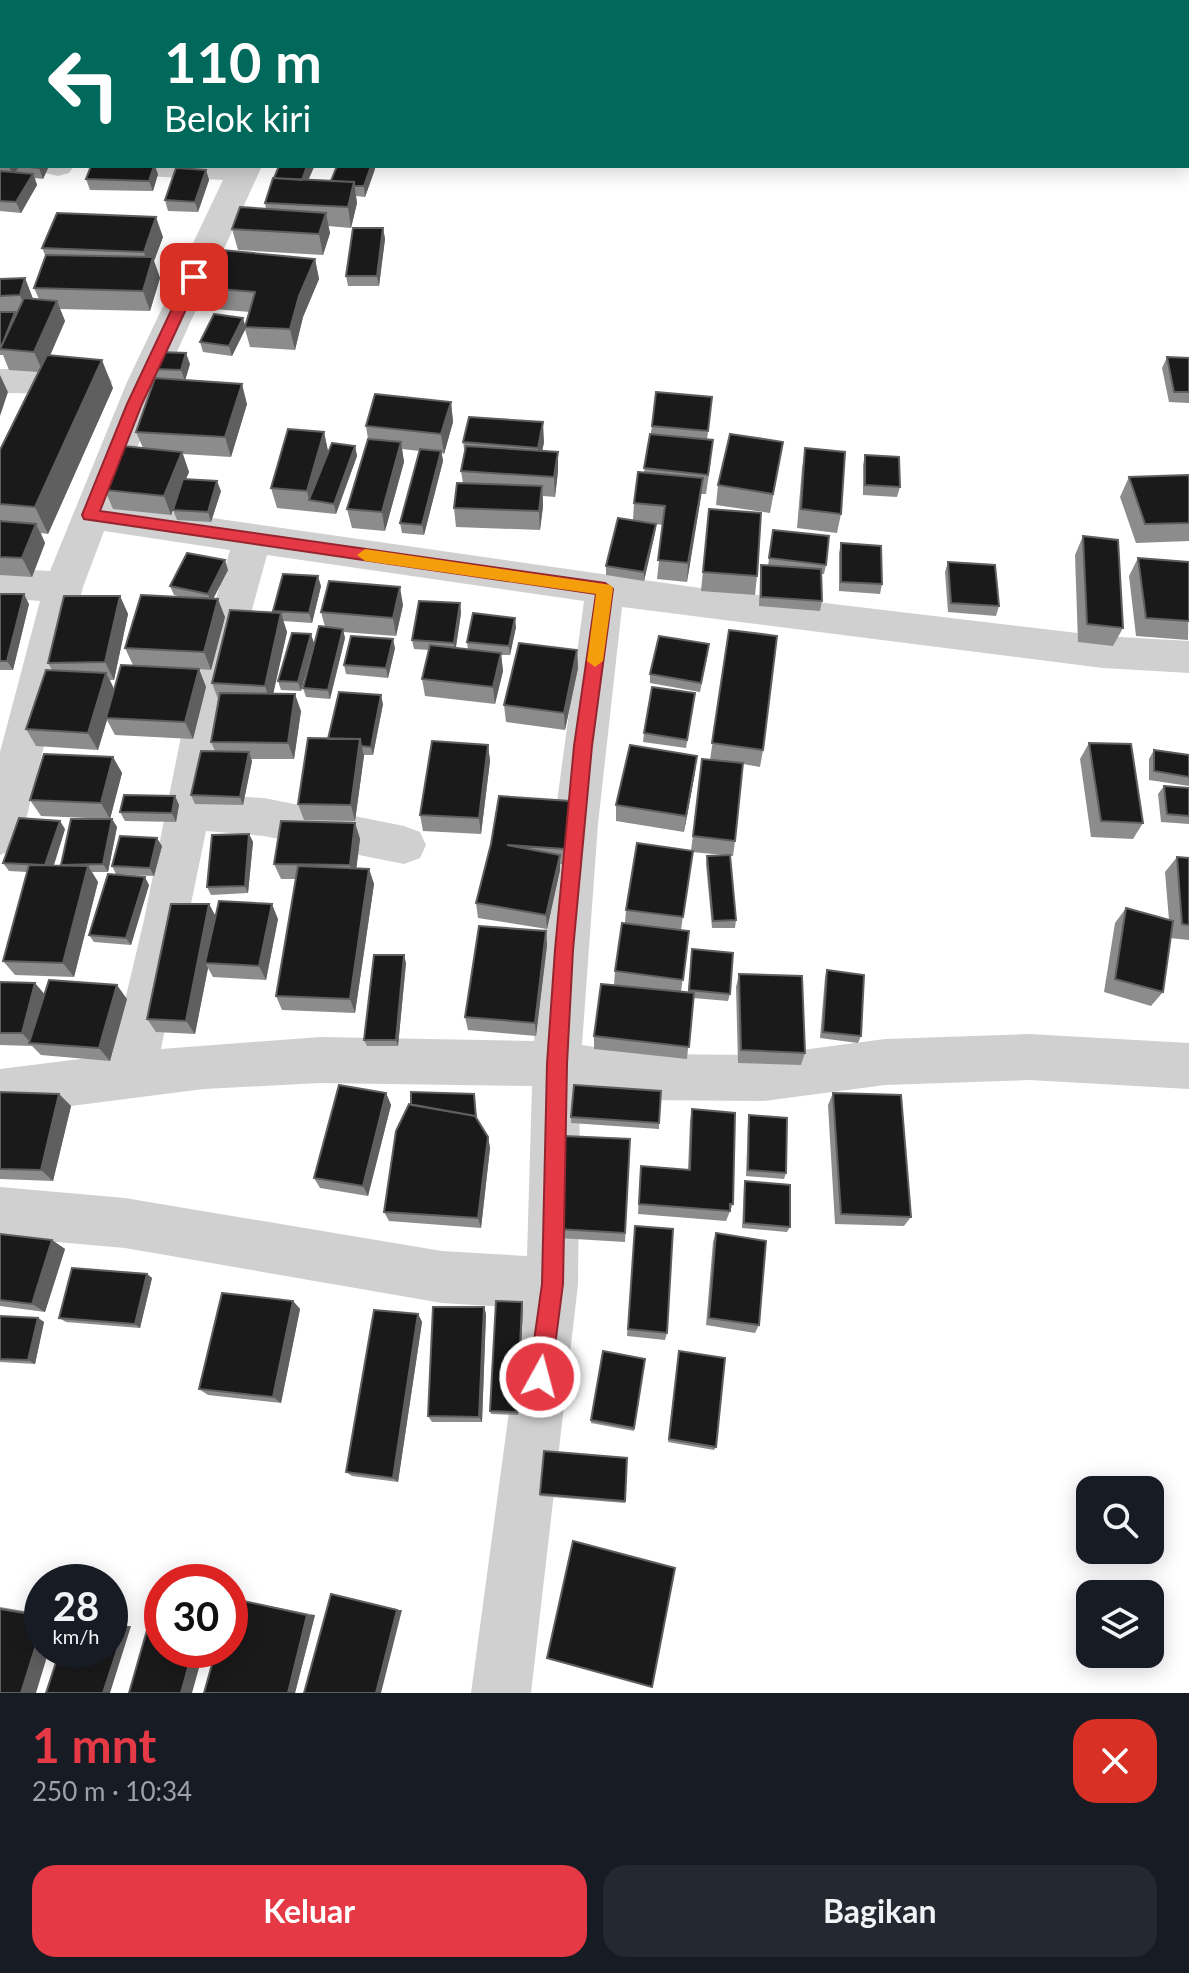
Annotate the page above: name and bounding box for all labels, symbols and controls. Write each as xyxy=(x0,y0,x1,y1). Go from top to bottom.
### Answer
text: 110 m xyxy=(164,28,322,95)
icon: left xyxy=(32,32,136,136)
text: Belok kiri xyxy=(164,96,311,140)
pin xyxy=(160,243,228,311)
icon: arrive xyxy=(172,255,216,299)
position arrow xyxy=(498,1335,582,1419)
map controls xyxy=(1076,1476,1164,1668)
button: search xyxy=(1076,1476,1164,1564)
speed limit sign: 30 xyxy=(144,1564,248,1668)
button: layers xyxy=(1076,1580,1164,1668)
text: 28 xyxy=(53,1582,99,1630)
text: km/h xyxy=(53,1624,99,1648)
text: 1 mnt xyxy=(32,1716,156,1773)
button: close xyxy=(1073,1719,1157,1803)
text: 250 m · 10:34 xyxy=(32,1775,192,1807)
button: Keluar xyxy=(32,1865,587,1957)
button: Bagikan xyxy=(603,1865,1157,1957)

